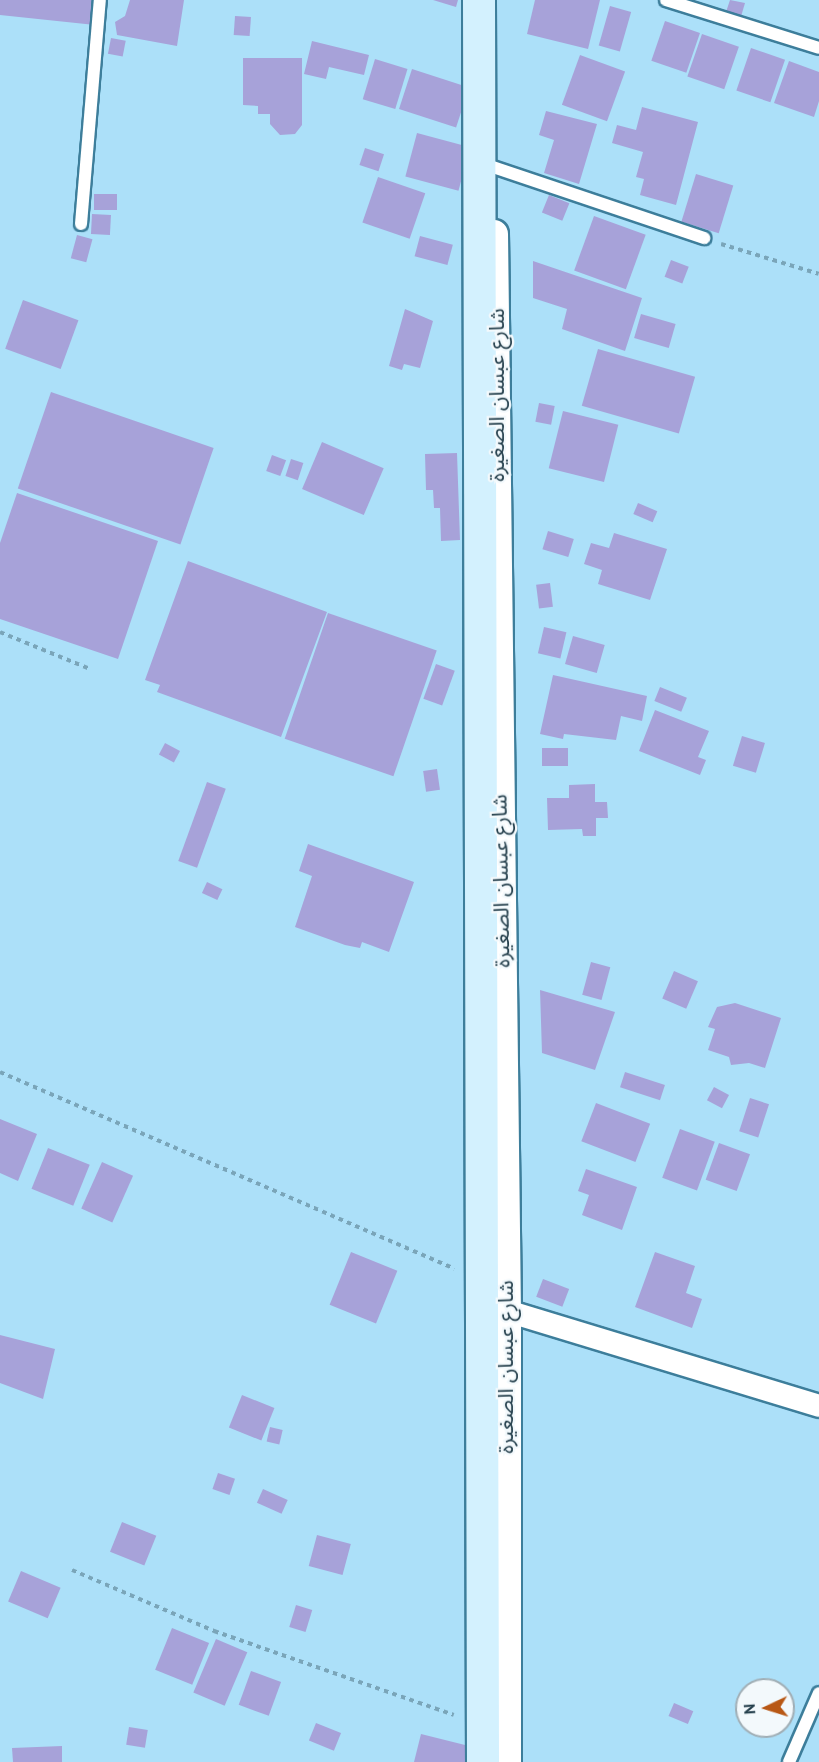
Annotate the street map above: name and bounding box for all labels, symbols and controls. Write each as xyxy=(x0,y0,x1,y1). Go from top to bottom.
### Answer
street label: شارع عبسان الصغيرة xyxy=(484,308,510,482)
street label: شارع عبسان الصغيرة xyxy=(487,794,515,968)
street label: شارع عبسان الصغيرة xyxy=(493,1280,519,1454)
north arrow xyxy=(735,1678,795,1738)
text: N xyxy=(739,1703,759,1715)

